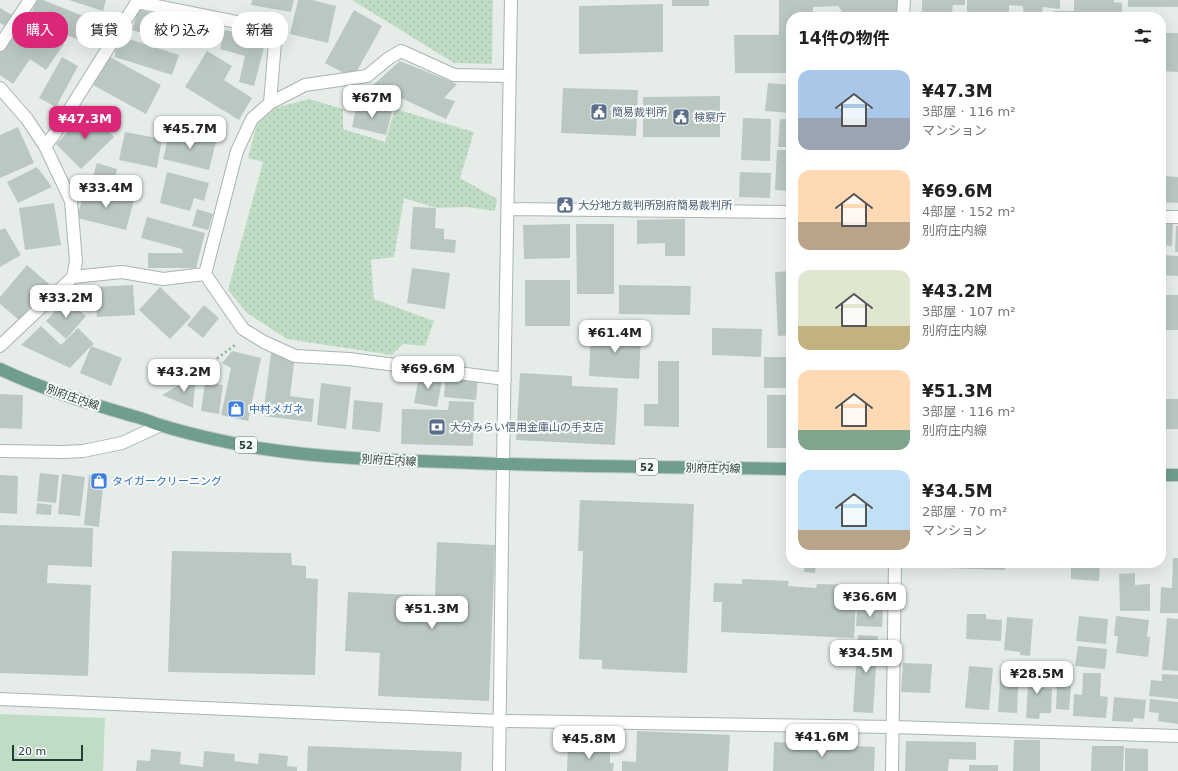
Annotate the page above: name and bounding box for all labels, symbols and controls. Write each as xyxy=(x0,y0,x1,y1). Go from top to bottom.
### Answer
chip: 購入 xyxy=(12,12,68,48)
chip: 賃貸 xyxy=(76,12,132,48)
chip: 絞り込み xyxy=(140,12,224,48)
chip: 新着 xyxy=(232,12,288,48)
icon: filters xyxy=(1132,25,1154,47)
text: 14件の物件 xyxy=(798,28,890,48)
text: ¥47.3M xyxy=(922,81,993,101)
pin: ¥67M xyxy=(348,85,396,119)
icon: home xyxy=(830,86,878,134)
text: ¥67M xyxy=(352,90,392,105)
public building icon: 簡易裁判所 xyxy=(589,102,609,122)
text: 3部屋 · 116 m² xyxy=(922,104,1016,119)
pin: ¥47.3M xyxy=(52,106,118,140)
place label: 簡易裁判所 xyxy=(612,106,668,119)
public building icon: 検察庁 xyxy=(671,107,691,127)
text: ¥47.3M xyxy=(58,111,112,126)
place label: 検察庁 xyxy=(694,111,727,124)
pin: ¥45.7M xyxy=(157,116,223,150)
text: ¥45.7M xyxy=(163,121,217,136)
text: マンション xyxy=(922,123,987,138)
pin: ¥33.4M xyxy=(73,175,139,209)
text: ¥33.4M xyxy=(79,180,133,195)
text: ¥69.6M xyxy=(922,181,993,201)
icon: home xyxy=(830,186,878,234)
public building icon: 大分地方裁判所別府簡易裁判所 xyxy=(555,195,575,215)
place label: 大分地方裁判所別府簡易裁判所 xyxy=(578,199,733,212)
text: 4部屋 · 152 m² xyxy=(922,204,1016,219)
text: 別府庄内線 xyxy=(922,223,987,238)
text: ¥43.2M xyxy=(922,281,993,301)
pin: ¥33.2M xyxy=(33,285,99,319)
icon: home xyxy=(830,286,878,334)
text: ¥33.2M xyxy=(39,290,93,305)
text: 3部屋 · 107 m² xyxy=(922,304,1016,319)
pin: ¥61.4M xyxy=(582,320,648,354)
text: 別府庄内線 xyxy=(922,323,987,338)
text: ¥61.4M xyxy=(588,325,642,340)
pin: ¥69.6M xyxy=(395,356,461,390)
pin: ¥43.2M xyxy=(151,359,217,393)
text: ¥69.6M xyxy=(401,361,455,376)
text: ¥43.2M xyxy=(157,364,211,379)
text: ¥51.3M xyxy=(922,381,993,401)
street label: 別府庄内線 xyxy=(45,382,101,413)
icon: home xyxy=(830,386,878,434)
shop icon: 中村メガネ xyxy=(226,399,246,419)
place label: 中村メガネ xyxy=(249,403,304,416)
text: 3部屋 · 116 m² xyxy=(922,404,1016,419)
bank icon: 大分みらい信用金庫山の手支店 xyxy=(427,417,447,437)
place label: 大分みらい信用金庫山の手支店 xyxy=(450,421,604,434)
text: 別府庄内線 xyxy=(922,423,987,438)
road number: 52 xyxy=(235,437,257,453)
street label: 別府庄内線 xyxy=(361,453,417,468)
road number: 52 xyxy=(636,459,658,475)
street label: 別府庄内線 xyxy=(685,462,741,475)
shop icon: タイガークリーニング xyxy=(89,471,109,491)
place label: タイガークリーニング xyxy=(112,475,222,488)
text: ¥34.5M xyxy=(922,481,993,501)
icon: home xyxy=(830,486,878,534)
text: 2部屋 · 70 m² xyxy=(922,504,1007,519)
text: マンション xyxy=(922,523,987,538)
pin: ¥36.6M xyxy=(837,584,903,618)
text: ¥36.6M xyxy=(843,589,897,604)
pin: ¥51.3M xyxy=(399,596,465,630)
text: ¥51.3M xyxy=(405,601,459,616)
pin: ¥34.5M xyxy=(833,640,899,674)
text: ¥34.5M xyxy=(839,645,893,660)
pin: ¥28.5M xyxy=(1004,661,1070,695)
text: ¥28.5M xyxy=(1010,666,1064,681)
pin: ¥41.6M xyxy=(789,724,855,758)
pin: ¥45.8M xyxy=(556,726,622,760)
text: ¥41.6M xyxy=(795,729,849,744)
text: ¥45.8M xyxy=(562,731,616,746)
scale bar xyxy=(12,743,83,762)
text: 20 m xyxy=(18,745,46,758)

